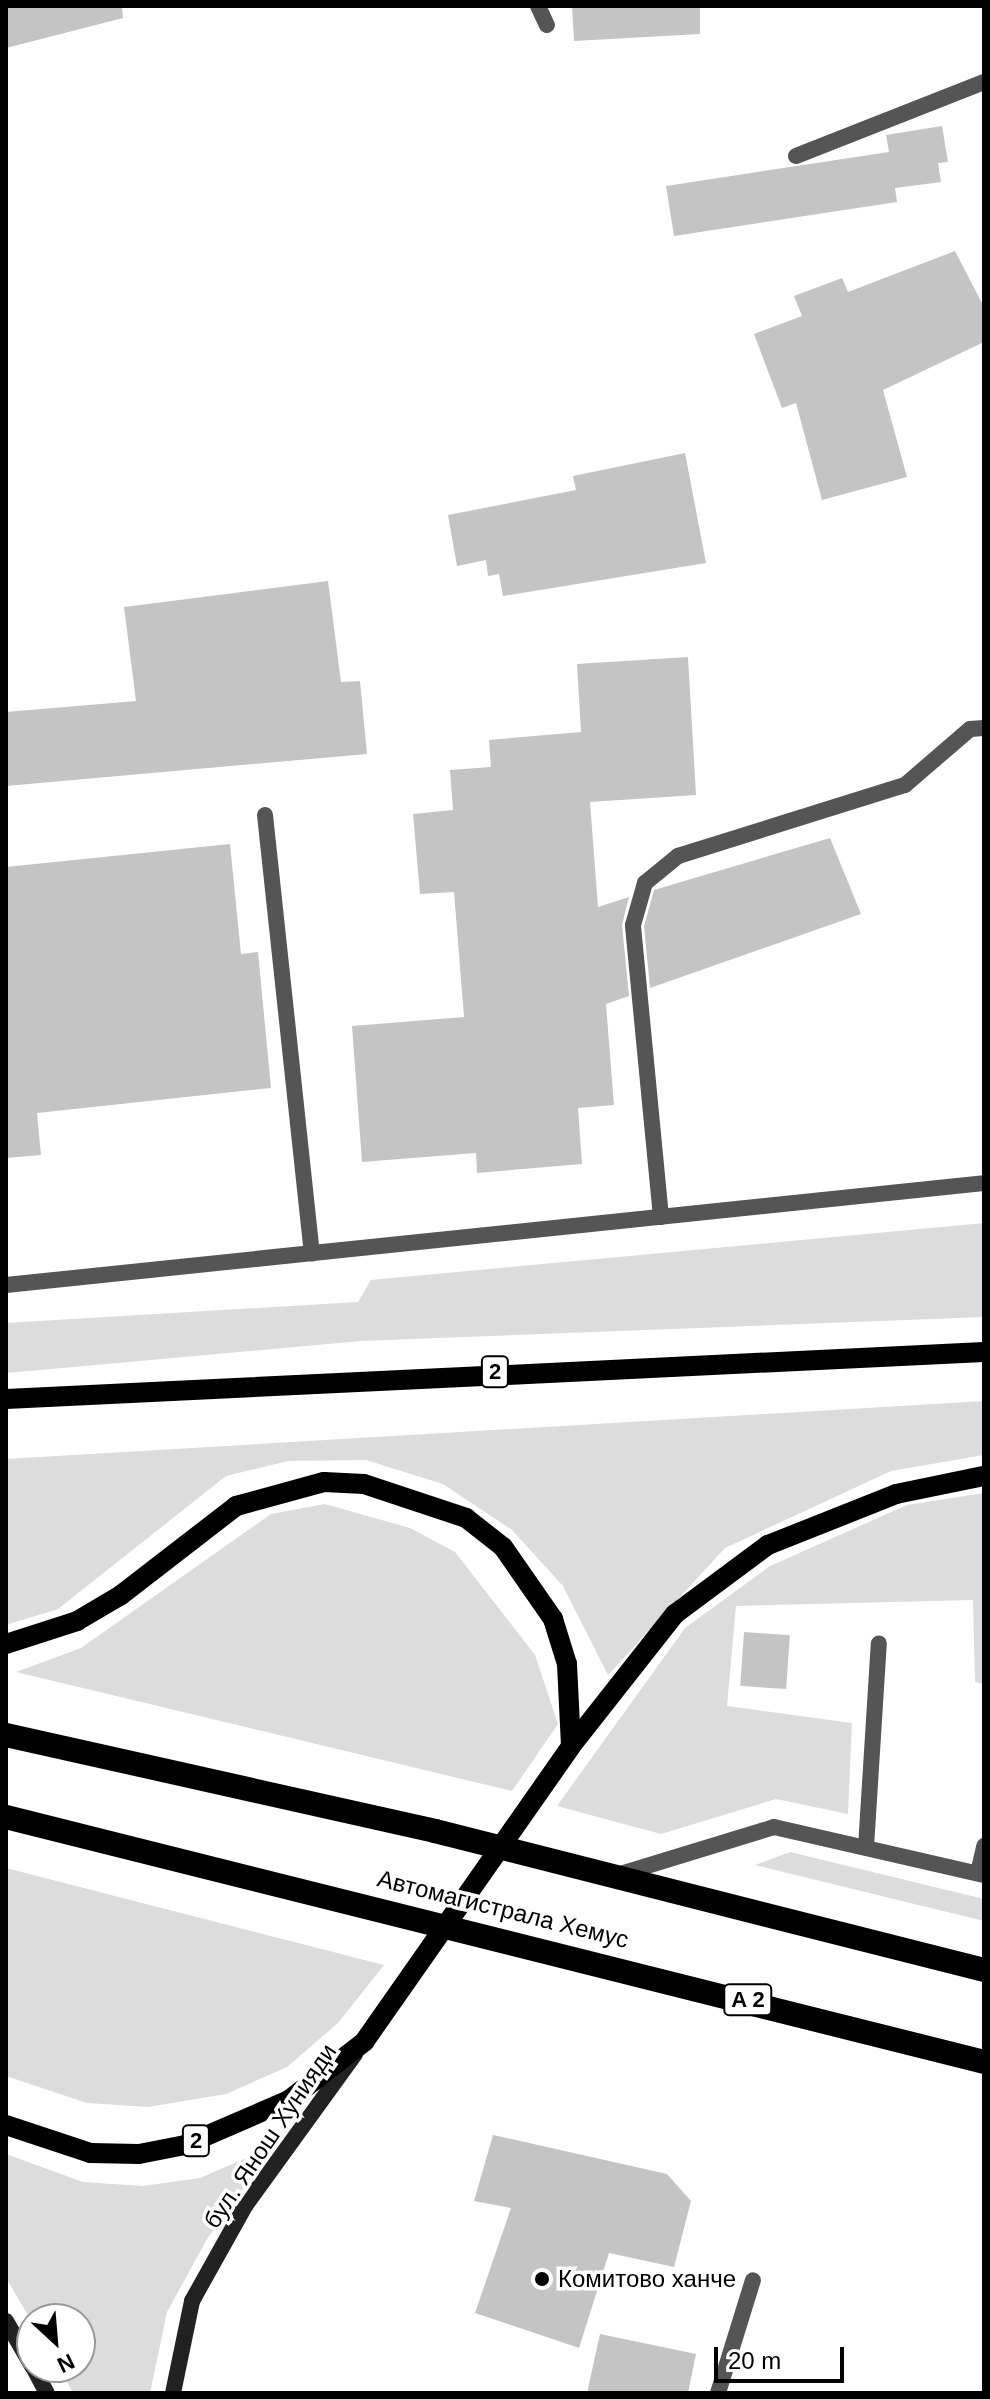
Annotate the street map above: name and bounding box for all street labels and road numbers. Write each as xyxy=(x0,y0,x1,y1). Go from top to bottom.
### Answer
road number: 2 xyxy=(479,1354,511,1390)
street label: Автомагистрала Хемус xyxy=(374,1864,632,1954)
road number: A 2 xyxy=(722,1982,774,2018)
street label: бул. Янош Хунияди xyxy=(198,2038,342,2234)
road number: 2 xyxy=(180,2123,212,2159)

